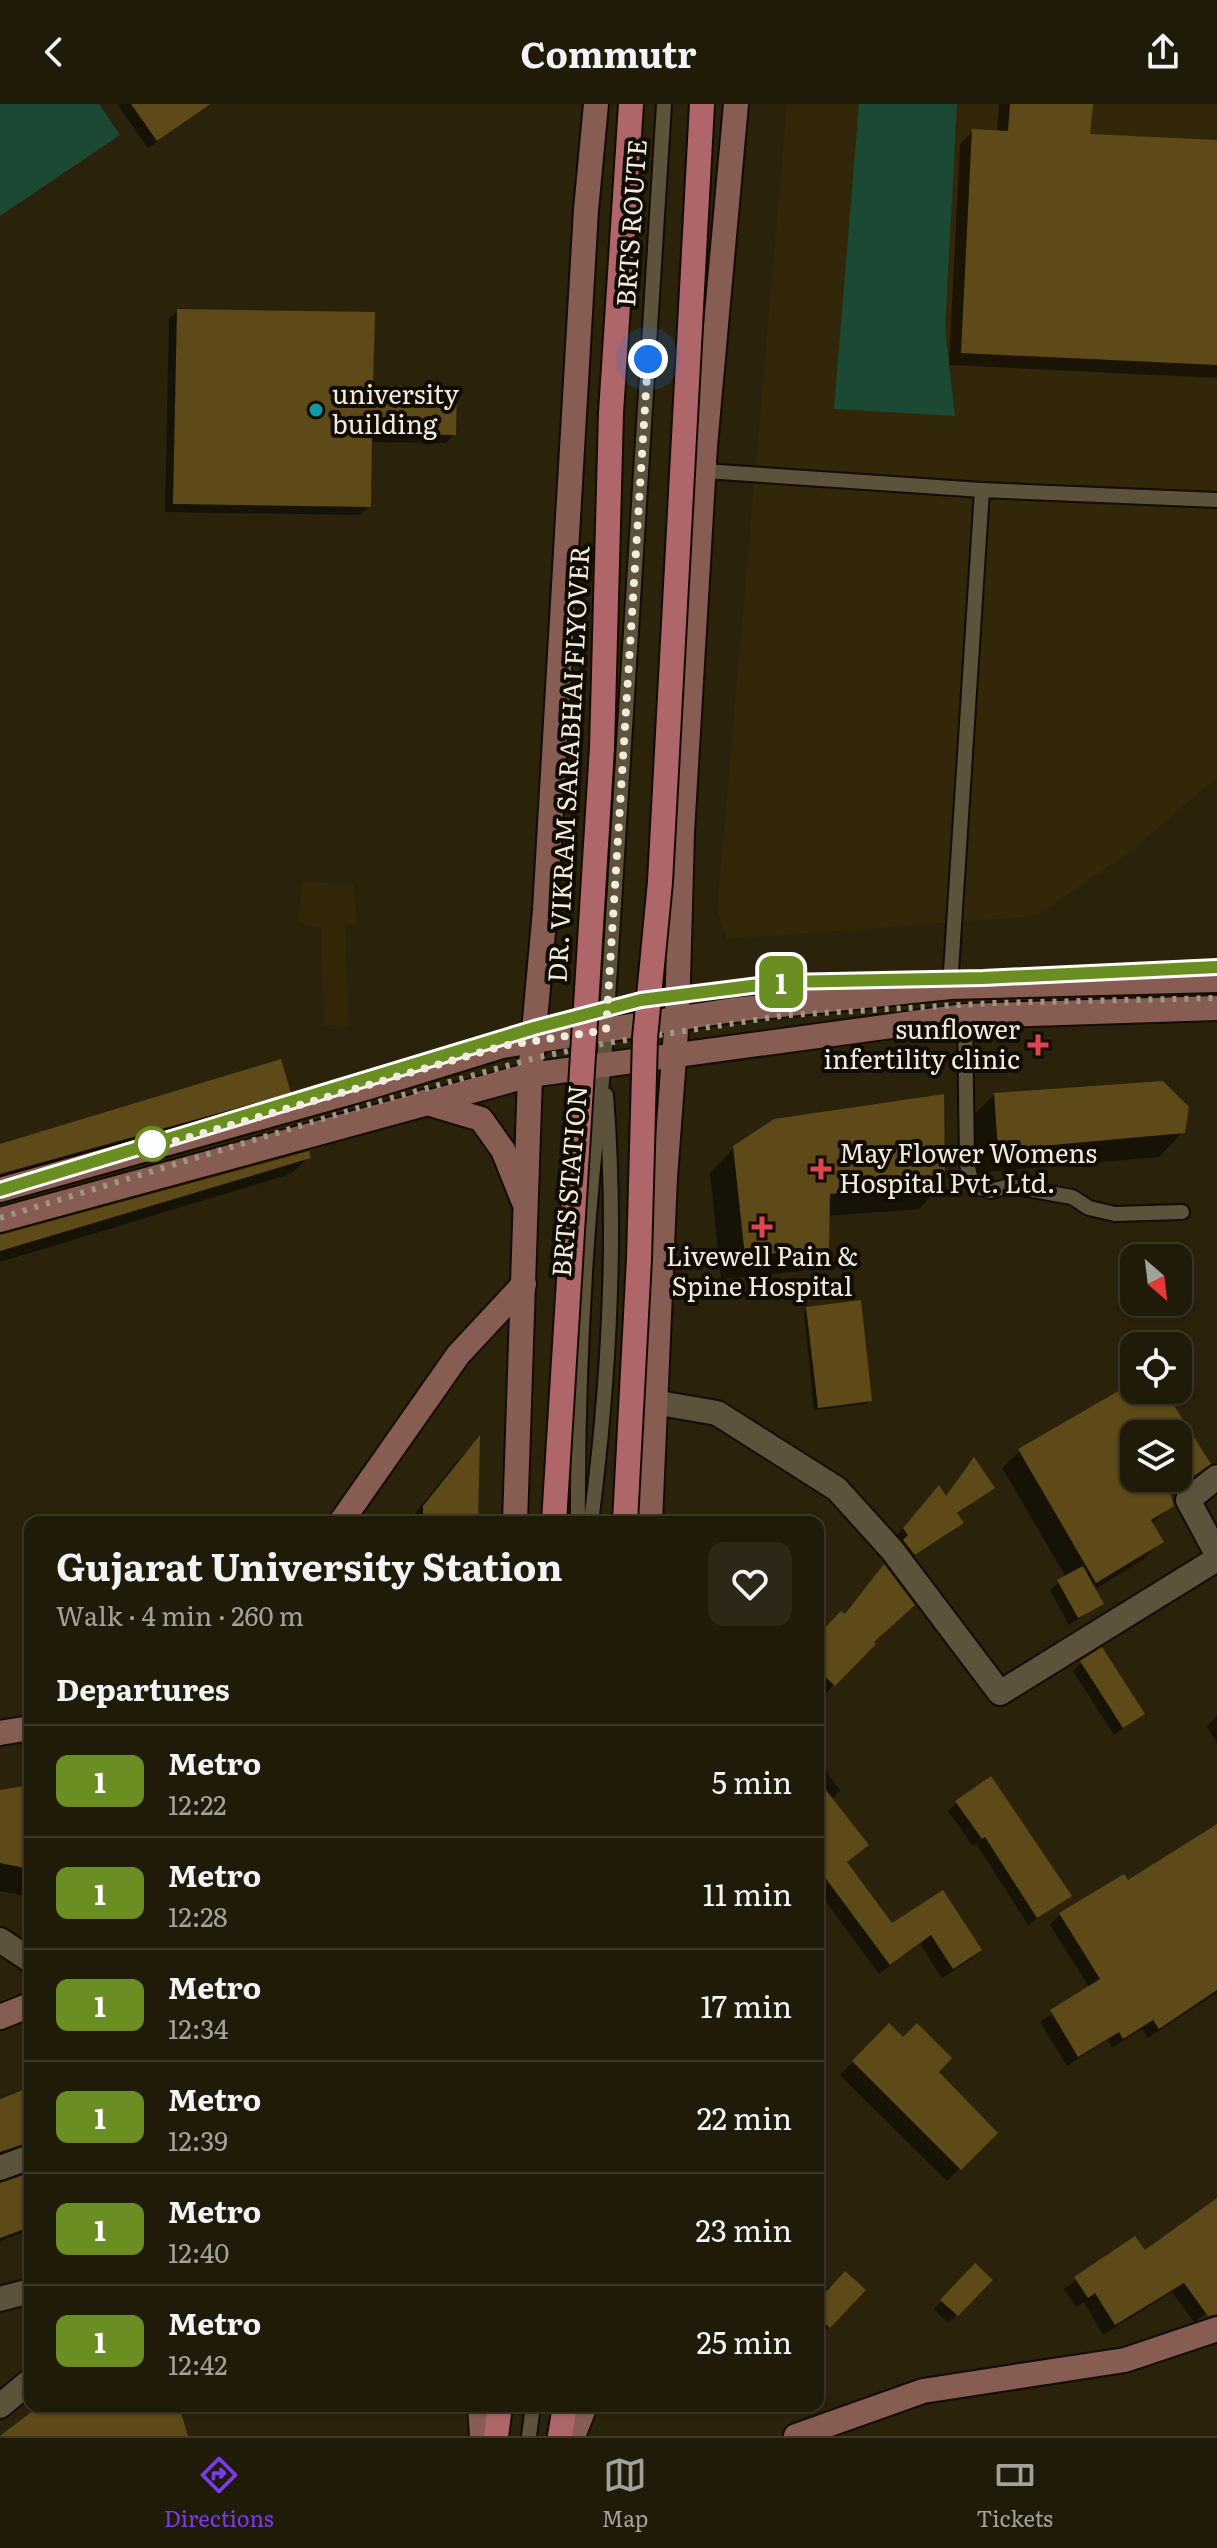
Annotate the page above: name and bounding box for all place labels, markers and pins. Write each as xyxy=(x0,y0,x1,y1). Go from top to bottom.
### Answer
place label: university building xyxy=(332,373,459,442)
marker: university building xyxy=(307,401,325,419)
place label: sunflower infertility clinic xyxy=(823,1008,1021,1077)
marker: sunflower infertility clinic xyxy=(1027,1034,1049,1056)
unlabelled marker xyxy=(135,1127,169,1161)
place label: May Flower Womens Hospital Pvt. Ltd. xyxy=(839,1132,1097,1201)
marker: May Flower Womens Hospital Pvt. Ltd. xyxy=(810,1158,832,1180)
marker: Livewell Pain & Spine Hospital xyxy=(751,1216,773,1238)
place label: Livewell Pain & Spine Hospital xyxy=(666,1235,858,1304)

